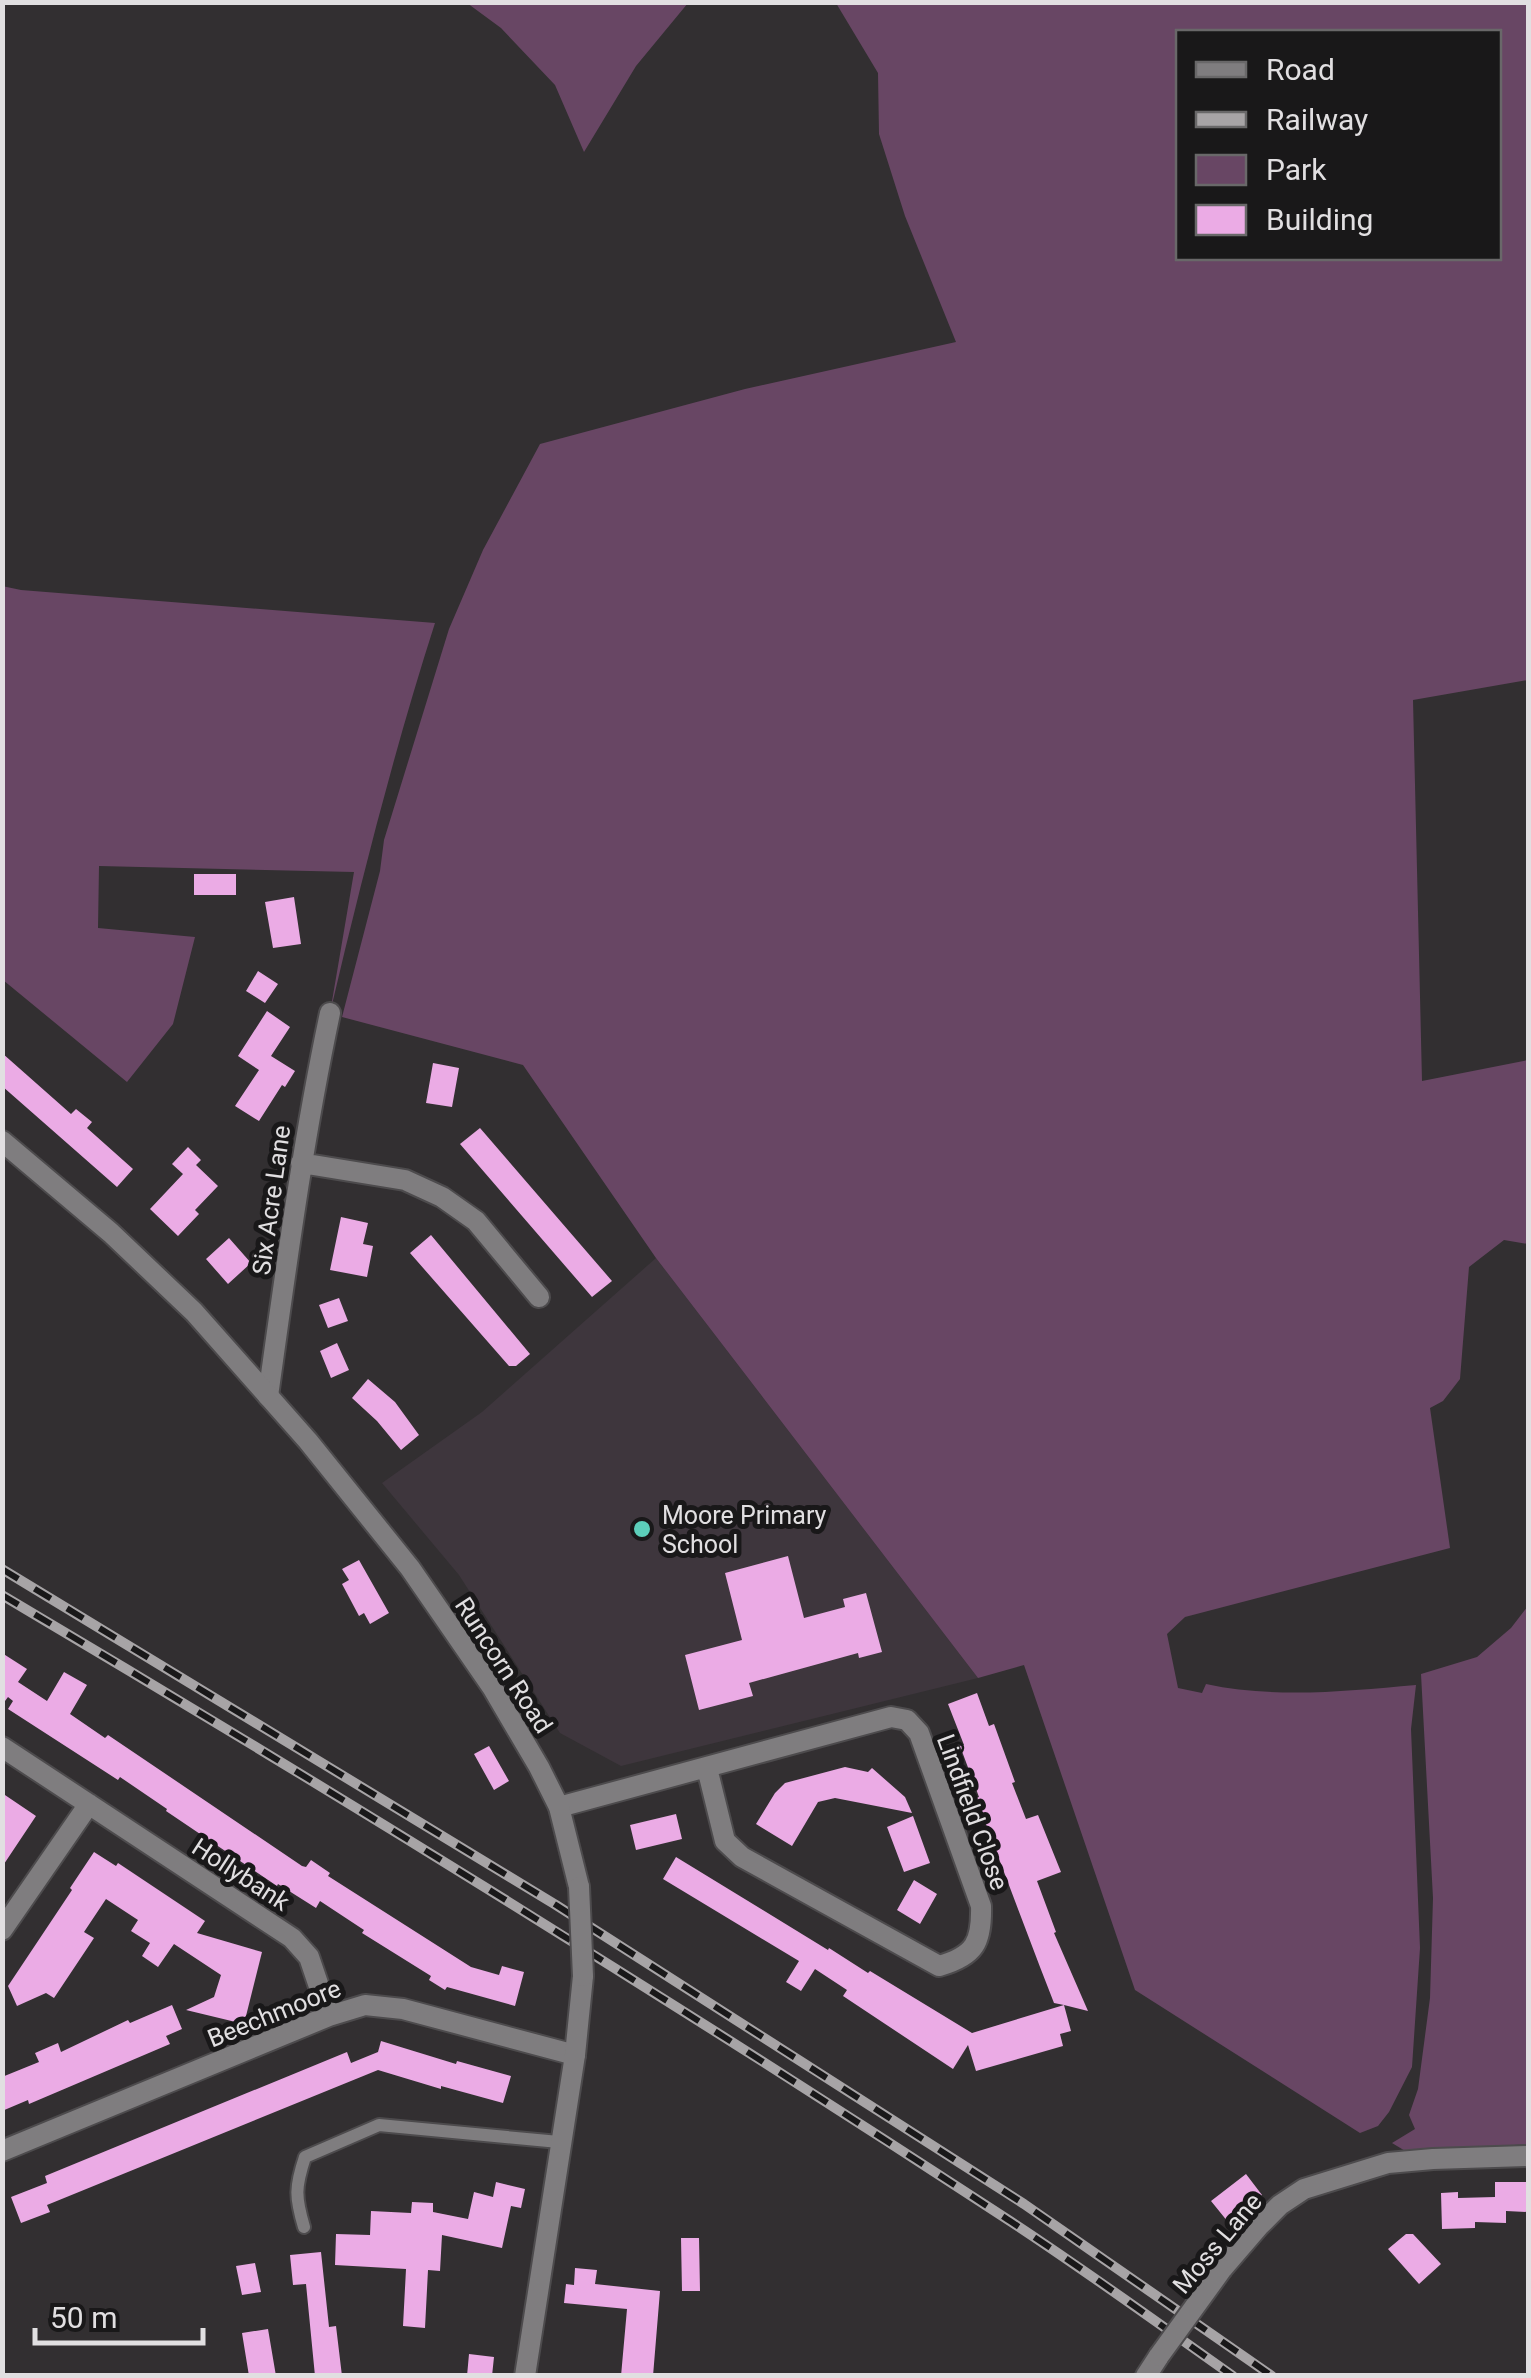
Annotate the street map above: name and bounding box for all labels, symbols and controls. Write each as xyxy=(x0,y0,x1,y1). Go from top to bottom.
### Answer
legend xyxy=(1176,30,1501,260)
text: Road xyxy=(1266,52,1335,87)
text: Railway xyxy=(1266,102,1368,137)
text: Park xyxy=(1266,152,1327,187)
text: Building xyxy=(1266,202,1373,237)
street label: Six Acre Lane xyxy=(247,1123,296,1277)
place label: Moore Primary School xyxy=(662,1501,827,1559)
marker: Moore Primary School xyxy=(631,1518,653,1540)
street label: Runcorn Road xyxy=(449,1592,558,1739)
street label: Lindfield Close xyxy=(931,1730,1014,1894)
street label: Hollybank xyxy=(187,1832,295,1917)
street label: Beechmoore xyxy=(203,1974,345,2053)
street label: Moss Lane xyxy=(1167,2187,1268,2299)
scale bar xyxy=(35,2283,202,2345)
text: 50 m xyxy=(50,2300,117,2335)

